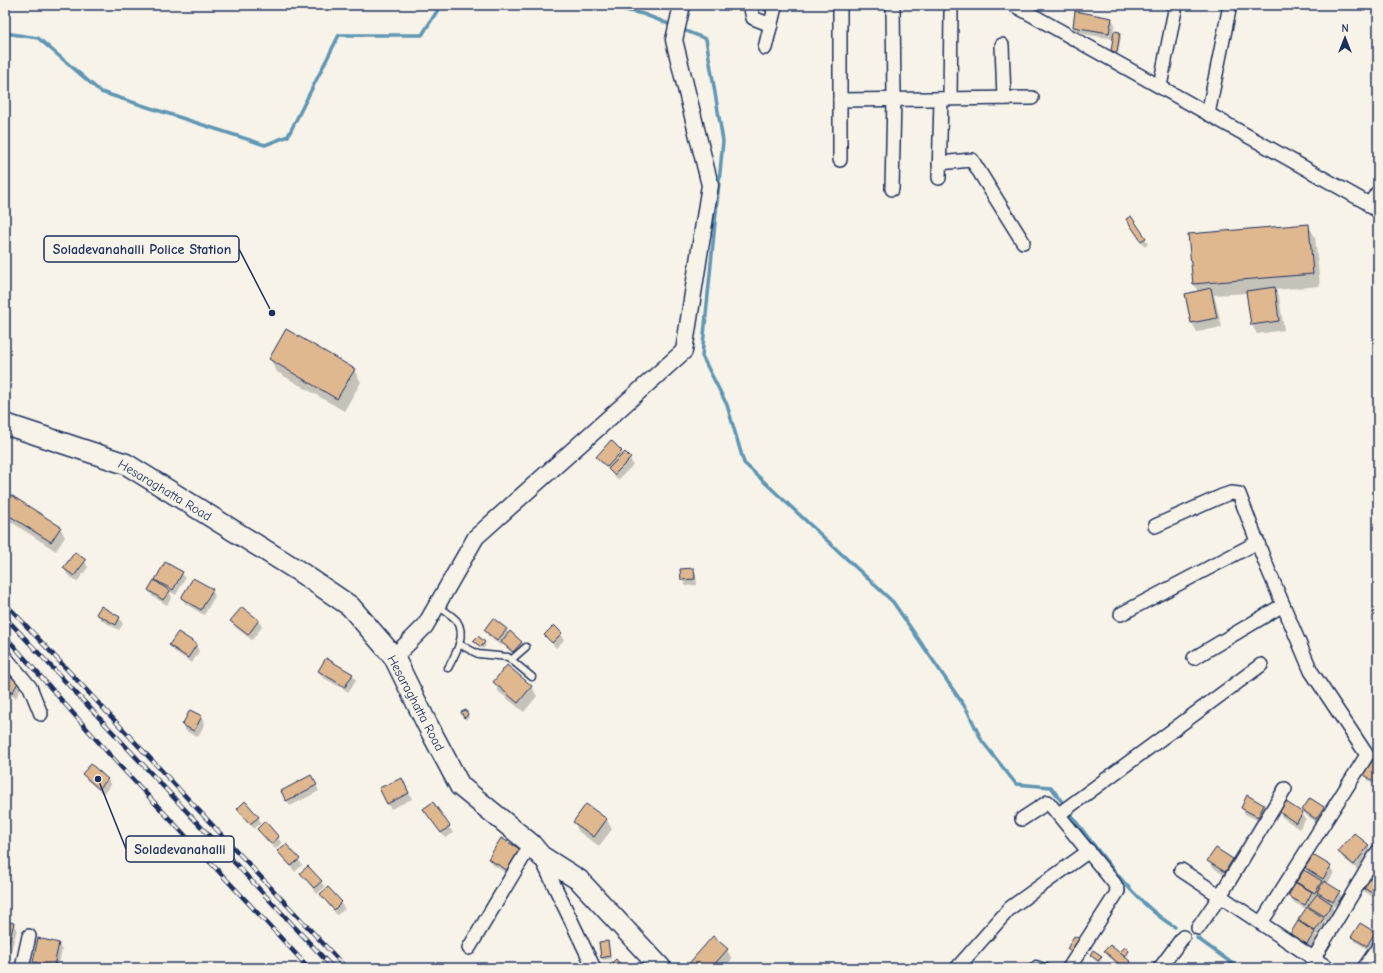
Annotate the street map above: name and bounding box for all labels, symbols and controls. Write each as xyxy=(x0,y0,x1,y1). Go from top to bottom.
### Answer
north arrow xyxy=(1325,18,1365,58)
text: N xyxy=(1341,22,1349,35)
callout: Soladevanahalli Police Station xyxy=(44,236,239,262)
text: Soladevanahalli Police Station xyxy=(53,241,231,258)
street label: Hesaraghatta Road xyxy=(116,456,214,524)
street label: Hesaraghatta Road xyxy=(384,653,448,753)
callout: Soladevanahalli xyxy=(126,836,234,862)
text: Soladevanahalli xyxy=(134,841,226,858)

